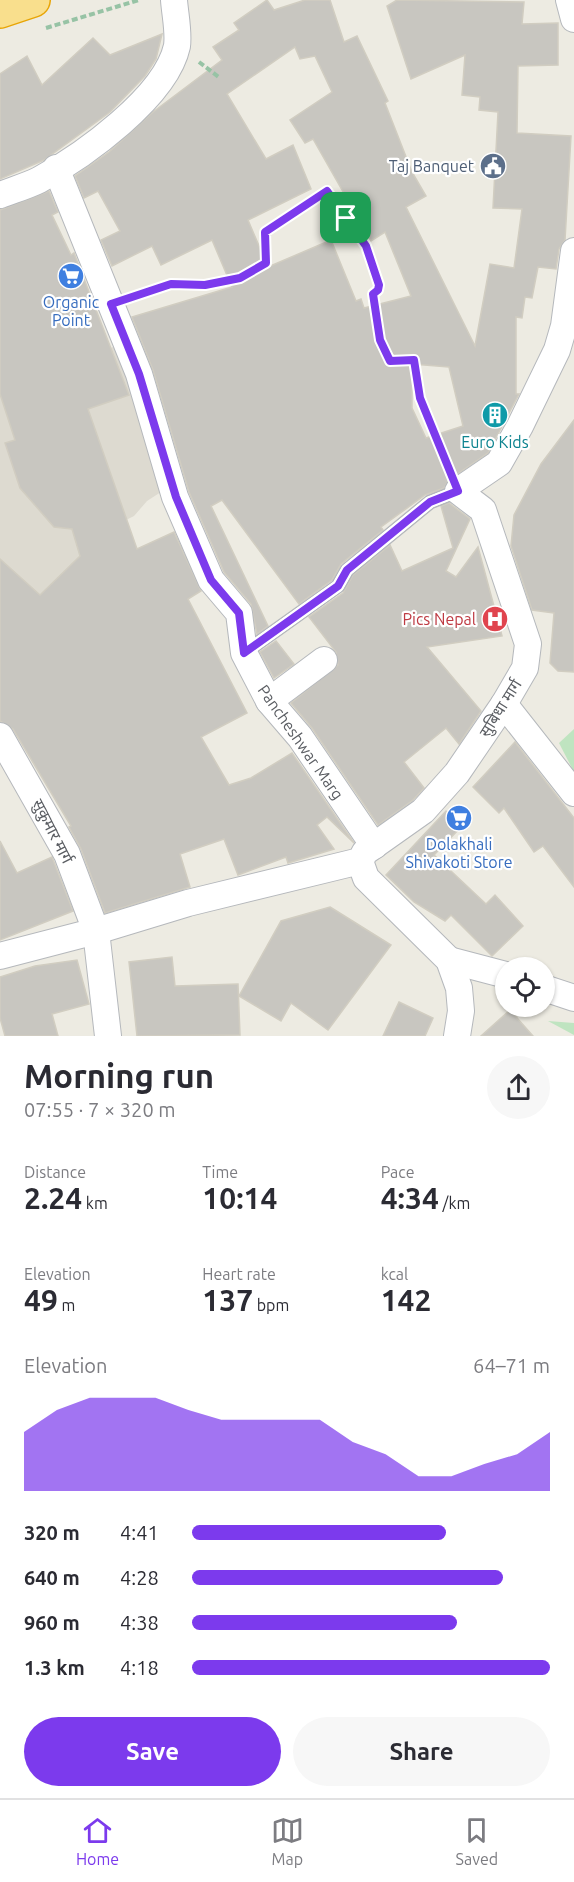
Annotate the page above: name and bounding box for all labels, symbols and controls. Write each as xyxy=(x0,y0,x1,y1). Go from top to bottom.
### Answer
public building icon: Taj Banquet xyxy=(478,151,508,181)
place label: Taj Banquet xyxy=(389,157,475,175)
pin xyxy=(320,192,371,243)
icon: arrive xyxy=(329,201,362,234)
supermarket icon: Organic Point xyxy=(56,261,86,291)
place label: Organic Point xyxy=(43,293,100,329)
building icon: Euro Kids xyxy=(480,400,510,430)
place label: Euro Kids xyxy=(461,433,529,451)
hospital icon: Pics Nepal xyxy=(480,604,510,634)
place label: Pics Nepal xyxy=(402,610,476,628)
street label: सुबिधा मार्ग xyxy=(475,675,527,741)
street label: Pancheshwar Marg xyxy=(255,681,347,803)
street label: सुकुमार मार्ग xyxy=(27,796,77,868)
supermarket icon: Dolakhali Shivakoti Store xyxy=(444,803,474,833)
place label: Dolakhali Shivakoti Store xyxy=(405,835,513,871)
map controls xyxy=(495,957,555,1017)
button: locate xyxy=(495,957,555,1017)
button: share xyxy=(487,1056,550,1119)
text: Morning run xyxy=(24,1057,214,1094)
text: 07:55 · 7 × 320 m xyxy=(24,1098,176,1121)
text: Distance xyxy=(24,1163,86,1181)
text: Time xyxy=(202,1163,238,1181)
text: Pace xyxy=(381,1163,415,1181)
text: 2.24 xyxy=(24,1181,82,1215)
text: 10:14 xyxy=(202,1181,277,1215)
text: 4:34 xyxy=(381,1181,439,1215)
text: km xyxy=(82,1194,108,1212)
text: /km xyxy=(439,1194,470,1212)
text: Elevation xyxy=(24,1265,91,1283)
text: Heart rate xyxy=(202,1265,276,1283)
text: kcal xyxy=(381,1265,408,1283)
text: 49 xyxy=(24,1283,58,1317)
text: 137 xyxy=(202,1283,253,1317)
text: 142 xyxy=(381,1283,431,1317)
text: m xyxy=(58,1296,75,1314)
text: bpm xyxy=(253,1296,289,1314)
text: Elevation xyxy=(24,1354,107,1377)
text: 64–71 m xyxy=(473,1354,550,1377)
text: 320 m xyxy=(24,1521,80,1544)
text: 4:41 xyxy=(120,1521,159,1544)
text: 640 m xyxy=(24,1566,80,1589)
text: 4:28 xyxy=(120,1566,159,1589)
text: 960 m xyxy=(24,1611,80,1634)
text: 4:38 xyxy=(120,1611,159,1634)
text: 1.3 km xyxy=(24,1656,85,1679)
text: 4:18 xyxy=(120,1656,159,1679)
button: Save xyxy=(24,1717,281,1786)
button: Share xyxy=(293,1717,550,1786)
tab: Home xyxy=(76,1814,119,1868)
tab: Map xyxy=(271,1814,304,1868)
tab: Saved xyxy=(456,1814,498,1868)

